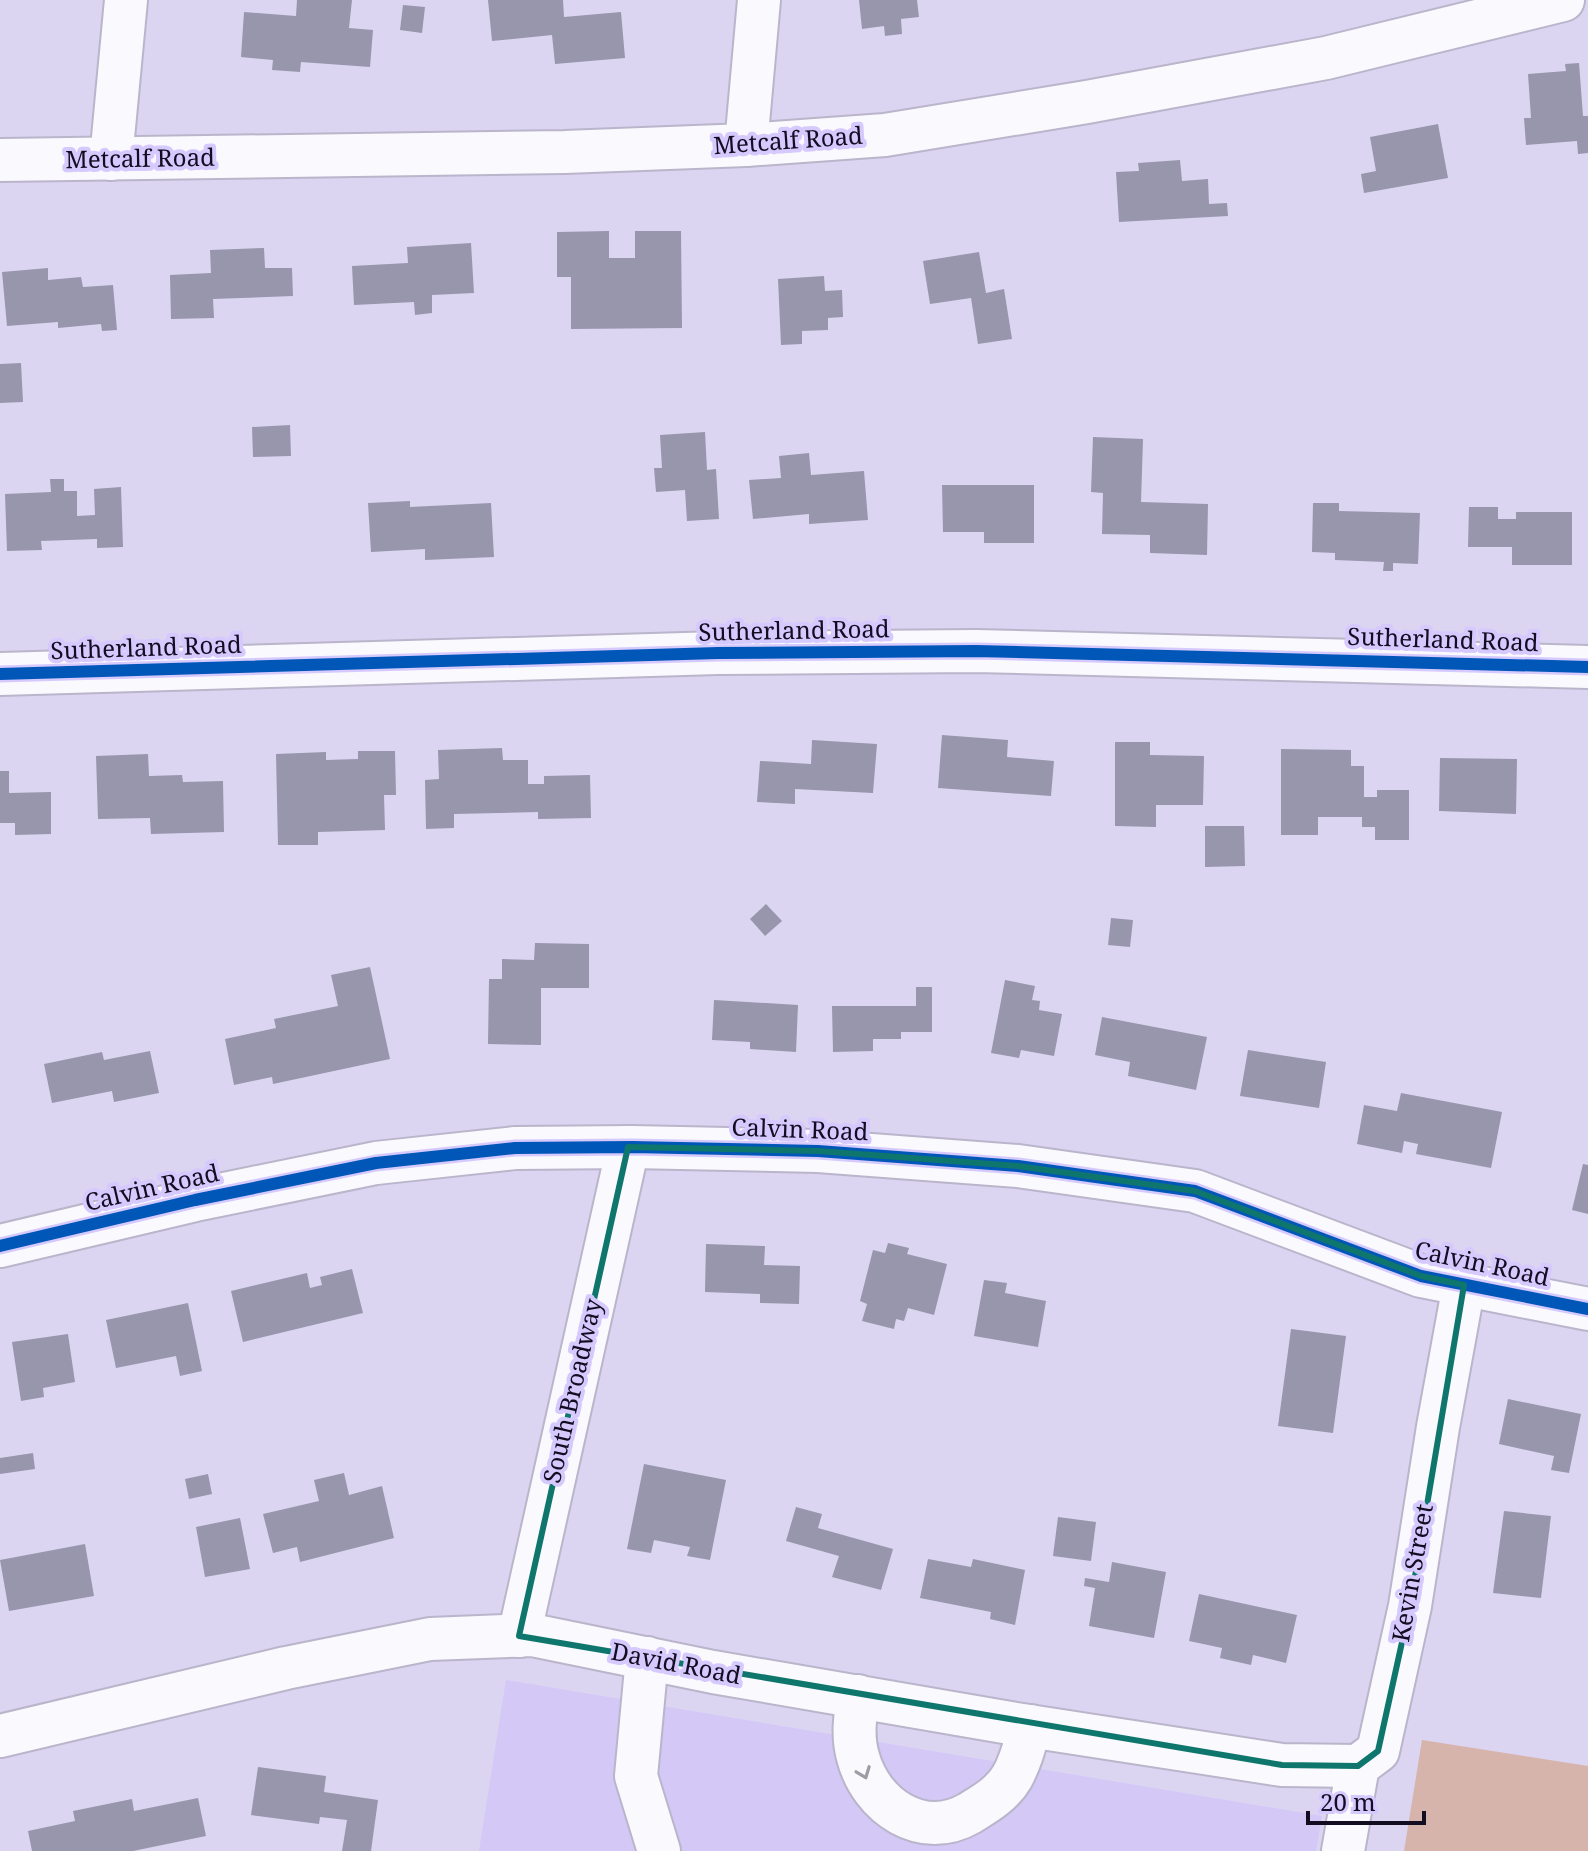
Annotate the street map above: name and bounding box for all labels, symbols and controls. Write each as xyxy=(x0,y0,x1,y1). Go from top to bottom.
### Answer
street label: Metcalf Road xyxy=(712,118,864,161)
street label: Metcalf Road xyxy=(65,140,215,175)
street label: Sutherland Road xyxy=(698,611,890,648)
street label: Sutherland Road xyxy=(1347,619,1540,658)
street label: Sutherland Road xyxy=(50,627,242,666)
street label: Calvin Road xyxy=(731,1110,869,1147)
street label: Calvin Road xyxy=(81,1155,222,1218)
street label: Calvin Road xyxy=(1412,1232,1553,1293)
street label: South Broadway xyxy=(534,1295,609,1486)
street label: Kevin Street xyxy=(1383,1501,1440,1644)
street label: David Road xyxy=(609,1634,744,1691)
one-way arrow xyxy=(854,1765,871,1779)
scale bar xyxy=(1308,1775,1424,1825)
text: 20 m xyxy=(1320,1785,1376,1818)

